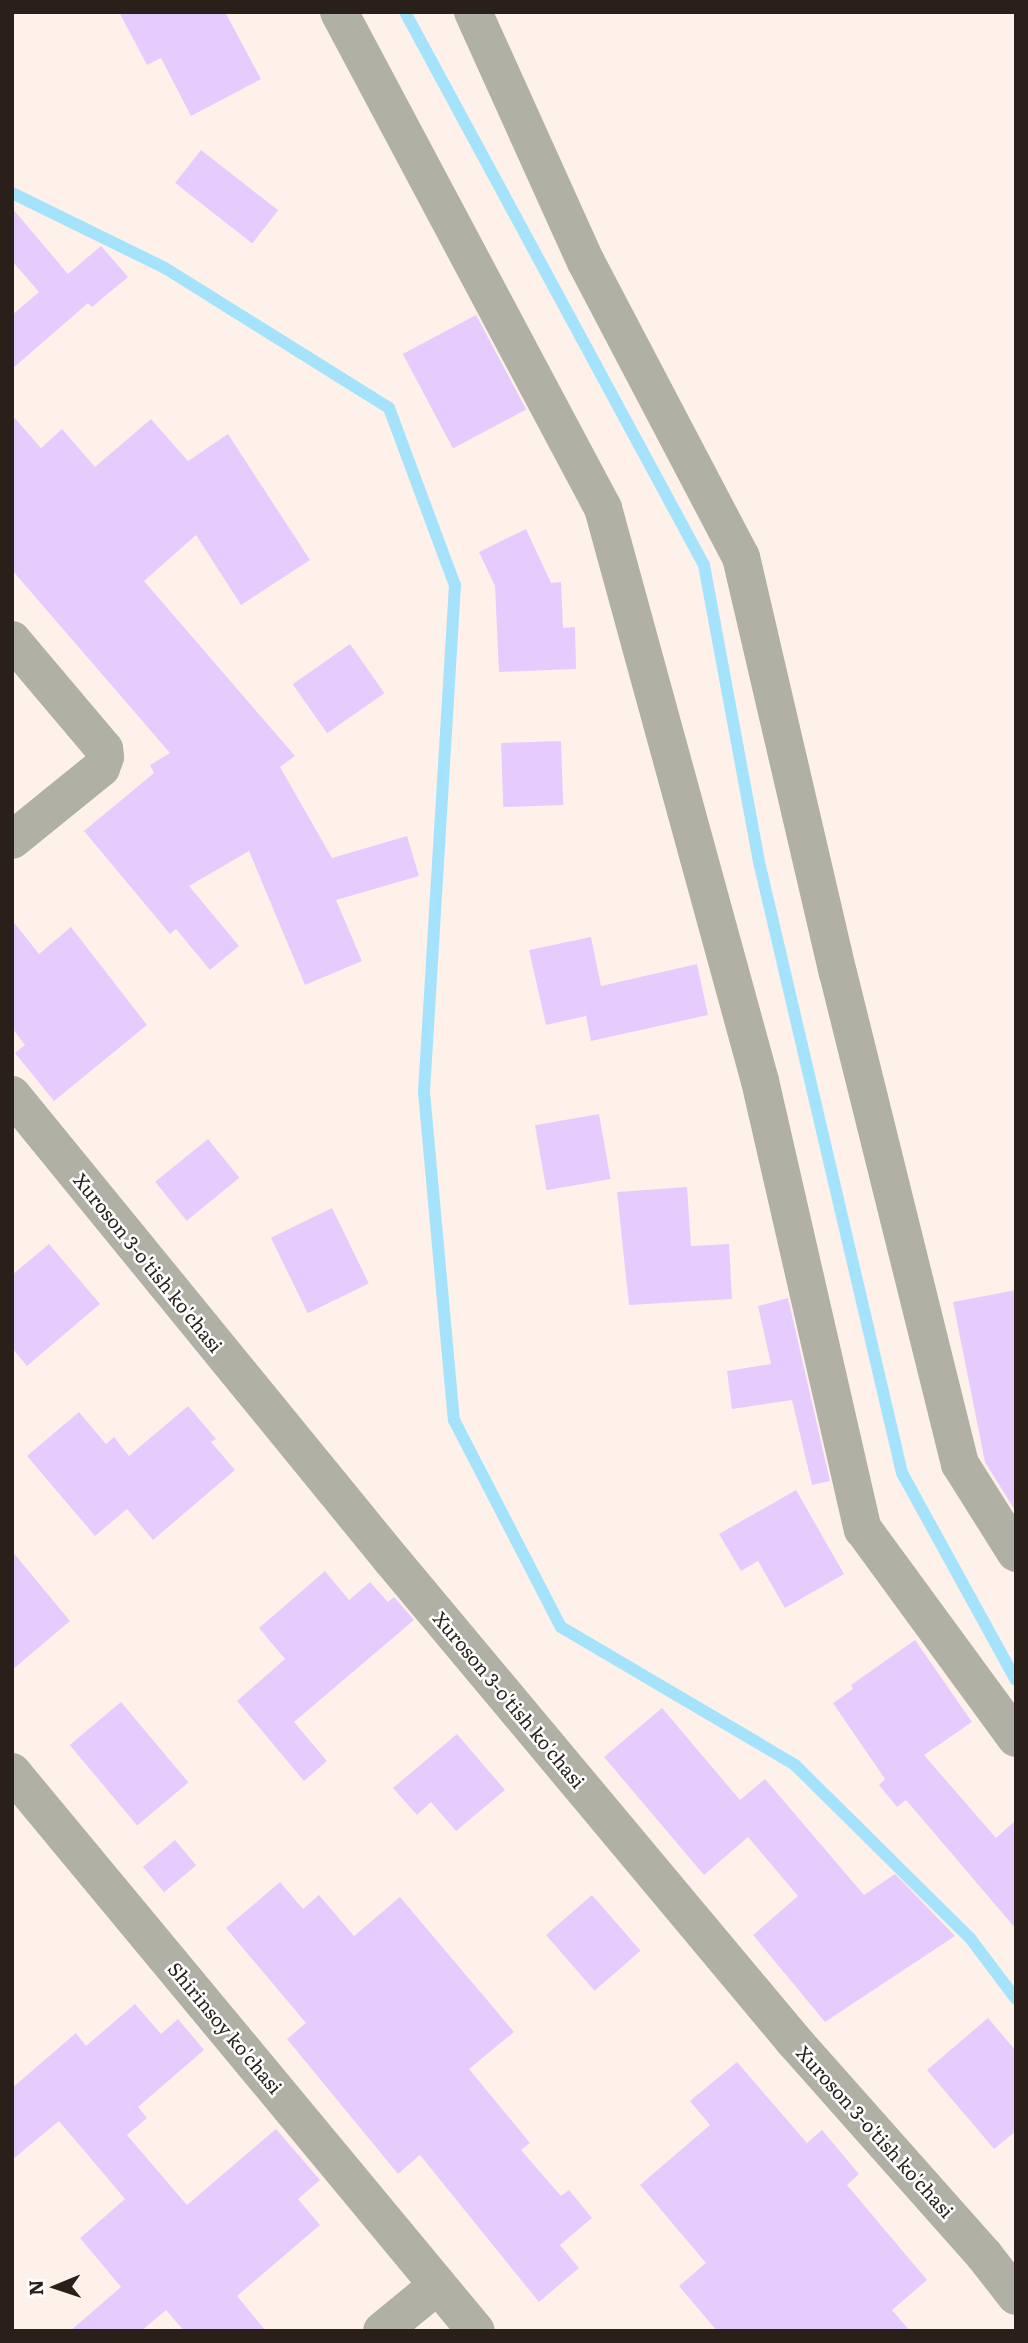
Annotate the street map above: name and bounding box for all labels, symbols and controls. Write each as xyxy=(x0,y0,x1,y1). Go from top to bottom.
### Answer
street label: Xuroson 3-o'tish ko'chasi xyxy=(69,1169,227,1357)
street label: Xuroson 3-o'tish ko'chasi xyxy=(428,1607,590,1793)
street label: Shirinsoy ko'chasi xyxy=(163,1958,287,2098)
street label: Xuroson 3-o'tish ko'chasi xyxy=(792,2041,958,2223)
north arrow xyxy=(21,2252,91,2322)
text: N xyxy=(21,2279,49,2296)

